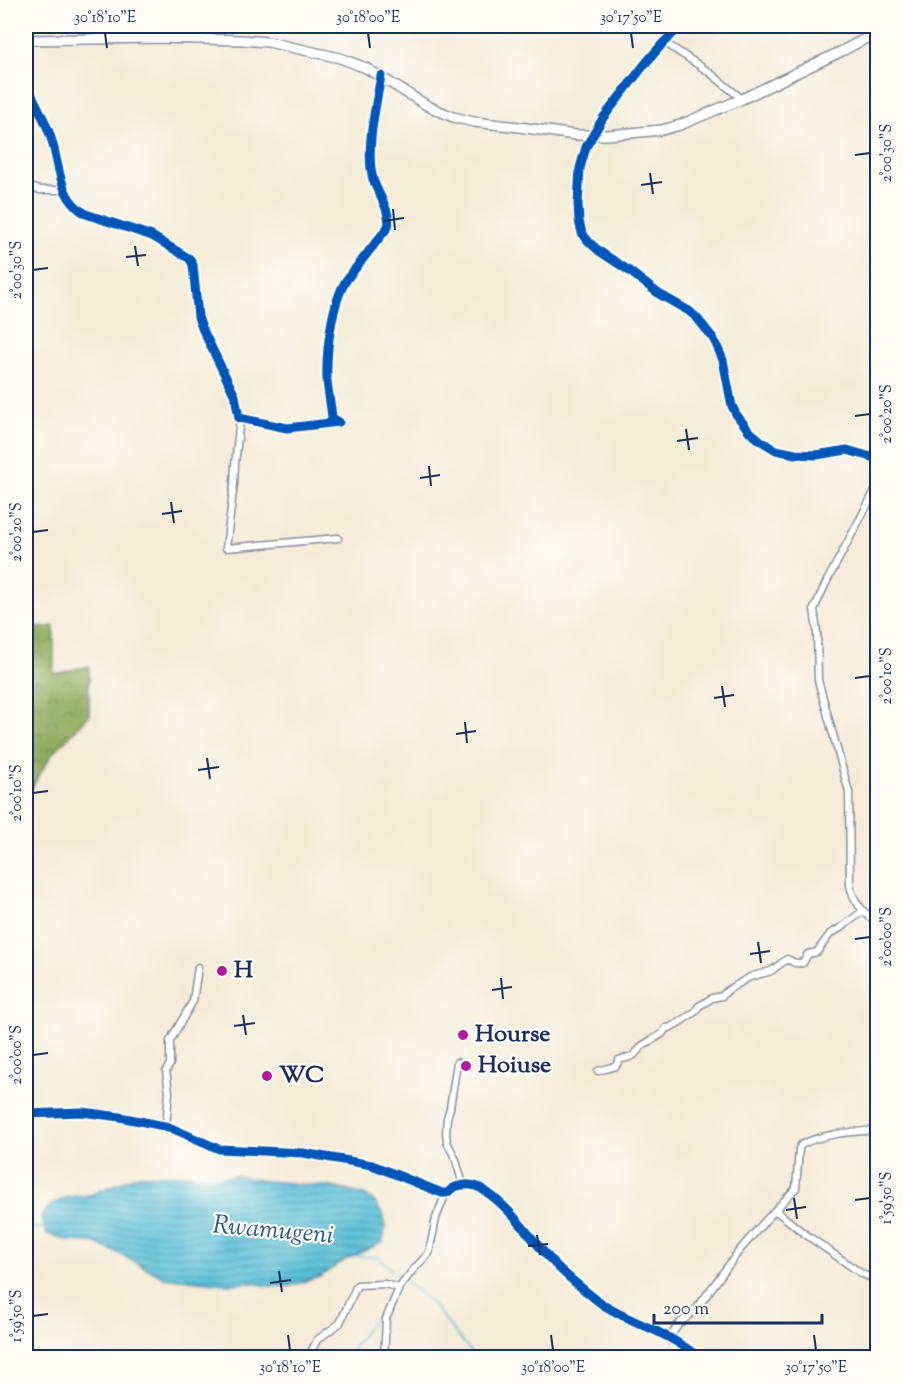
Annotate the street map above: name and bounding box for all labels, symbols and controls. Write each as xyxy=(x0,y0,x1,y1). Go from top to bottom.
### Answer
text: 30°18'10"E xyxy=(74,8,136,29)
text: 30°18'00"E xyxy=(336,8,400,29)
text: 30°17'50"E xyxy=(600,8,662,29)
text: 2°00'30"S xyxy=(877,124,898,182)
text: 2°00'30"S xyxy=(7,241,28,299)
text: 2°00'20"S xyxy=(877,384,898,444)
text: 2°00'20"S xyxy=(7,502,28,562)
text: 2°00'10"S xyxy=(877,647,898,705)
text: 2°00'10"S xyxy=(7,764,28,822)
text: 2°00'00"S xyxy=(877,907,898,967)
place label: H xyxy=(234,954,253,988)
marker: H xyxy=(215,964,229,978)
place label: Hourse xyxy=(475,1018,551,1052)
text: 2°00'00"S xyxy=(7,1025,28,1085)
marker: Hourse xyxy=(456,1028,470,1042)
place label: Hoiuse xyxy=(478,1049,551,1083)
place label: WC xyxy=(279,1059,324,1093)
marker: Hoiuse xyxy=(459,1059,473,1073)
marker: WC xyxy=(260,1069,274,1083)
text: 1°59'50"S xyxy=(877,1171,898,1224)
water label: Rwamugeni xyxy=(211,1207,335,1255)
scale bar xyxy=(654,1287,822,1325)
text: 1°59'50"S xyxy=(7,1289,28,1342)
text: 200 m xyxy=(663,1297,709,1323)
text: 30°18'10"E xyxy=(259,1358,321,1379)
text: 30°18'00"E xyxy=(521,1358,585,1379)
text: 30°17'50"E xyxy=(785,1358,847,1379)

